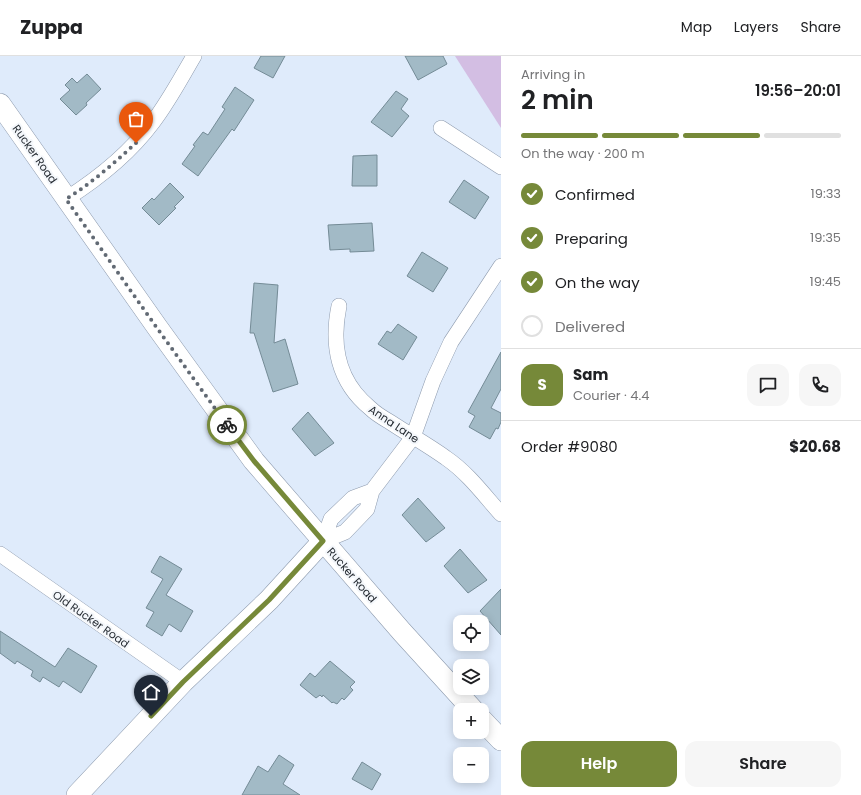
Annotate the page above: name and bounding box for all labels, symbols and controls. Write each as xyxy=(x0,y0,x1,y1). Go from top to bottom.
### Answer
text: Zuppa xyxy=(20,14,83,41)
text: Map xyxy=(681,17,712,37)
text: Layers xyxy=(734,17,778,37)
text: Share xyxy=(800,17,841,37)
text: Arriving in xyxy=(521,65,585,84)
text: 19:56–20:01 xyxy=(755,80,841,101)
text: 2 min xyxy=(521,82,594,118)
pin xyxy=(119,102,153,143)
icon: bag xyxy=(125,108,147,130)
street label: Rucker Road xyxy=(9,121,61,187)
text: On the way · 200 m xyxy=(521,144,645,163)
icon: check xyxy=(521,183,543,205)
text: Confirmed xyxy=(555,184,635,205)
text: 19:33 xyxy=(811,184,841,203)
icon: check xyxy=(521,227,543,249)
text: Preparing xyxy=(555,228,628,249)
text: 19:35 xyxy=(810,228,841,247)
icon: check xyxy=(521,271,543,293)
text: On the way xyxy=(555,272,640,293)
text: 19:45 xyxy=(810,272,841,291)
text: Delivered xyxy=(555,316,625,337)
text: Sam xyxy=(573,364,608,385)
button: chat xyxy=(747,364,789,406)
button: phone xyxy=(799,364,841,406)
text: S xyxy=(537,374,547,395)
text: Courier · 4.4 xyxy=(573,386,649,405)
street label: Anna Lane xyxy=(366,401,423,447)
courier xyxy=(207,405,247,445)
icon: bike xyxy=(216,414,238,436)
text: Order #9080 xyxy=(521,436,618,457)
text: $20.68 xyxy=(789,436,841,457)
street label: Rucker Road xyxy=(323,544,381,606)
street label: Old Rucker Road xyxy=(49,587,133,651)
map controls xyxy=(453,615,489,783)
button: locate xyxy=(453,615,489,651)
button: layers xyxy=(453,659,489,695)
pin xyxy=(134,675,168,716)
icon: home xyxy=(140,681,162,703)
button: + xyxy=(453,703,489,739)
button: Help xyxy=(521,741,677,787)
button: Share xyxy=(685,741,841,787)
button: − xyxy=(453,747,489,783)

